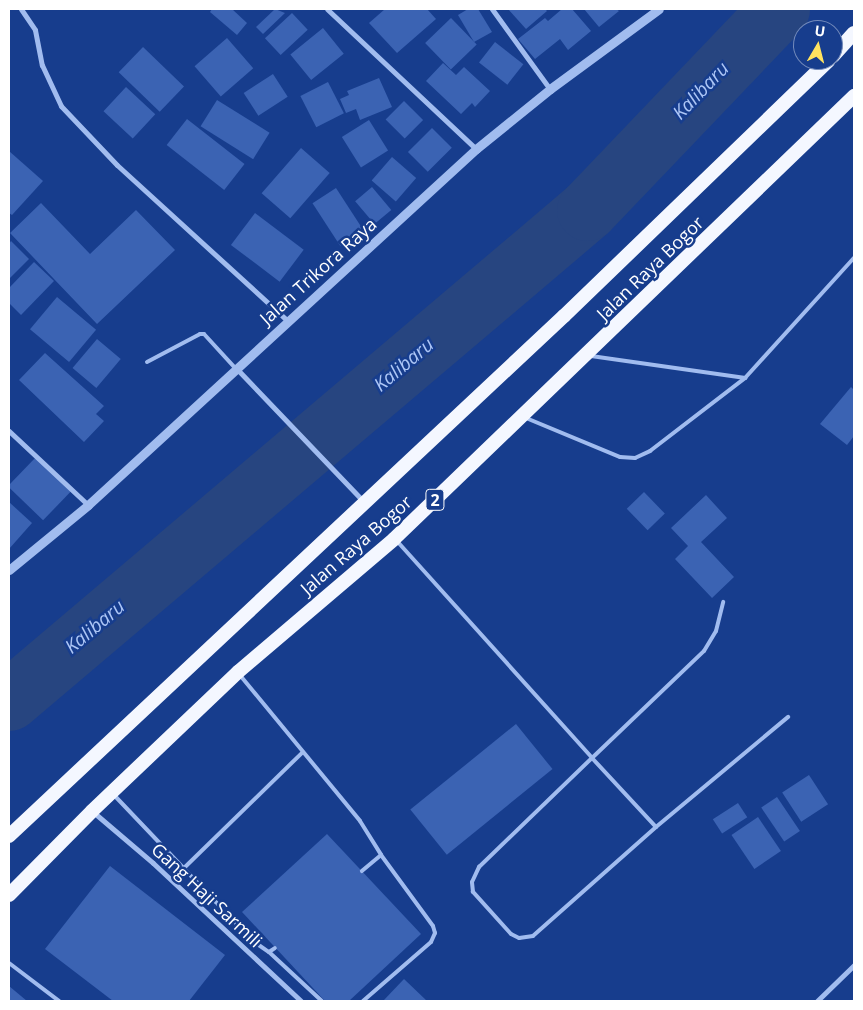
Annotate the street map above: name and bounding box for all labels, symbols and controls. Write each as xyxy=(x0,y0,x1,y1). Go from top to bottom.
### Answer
north arrow xyxy=(793,20,843,70)
text: U xyxy=(813,20,827,41)
water label: Kalibaru xyxy=(668,57,734,125)
street label: Jalan Raya Bogor xyxy=(592,211,708,325)
street label: Jalan Trikora Raya xyxy=(255,213,381,329)
water label: Kalibaru xyxy=(369,333,439,397)
road number: 2 xyxy=(425,486,445,514)
street label: Jalan Raya Bogor xyxy=(296,491,416,599)
water label: Kalibaru xyxy=(60,595,130,659)
street label: Gang Haji Sarmili xyxy=(147,838,267,952)

